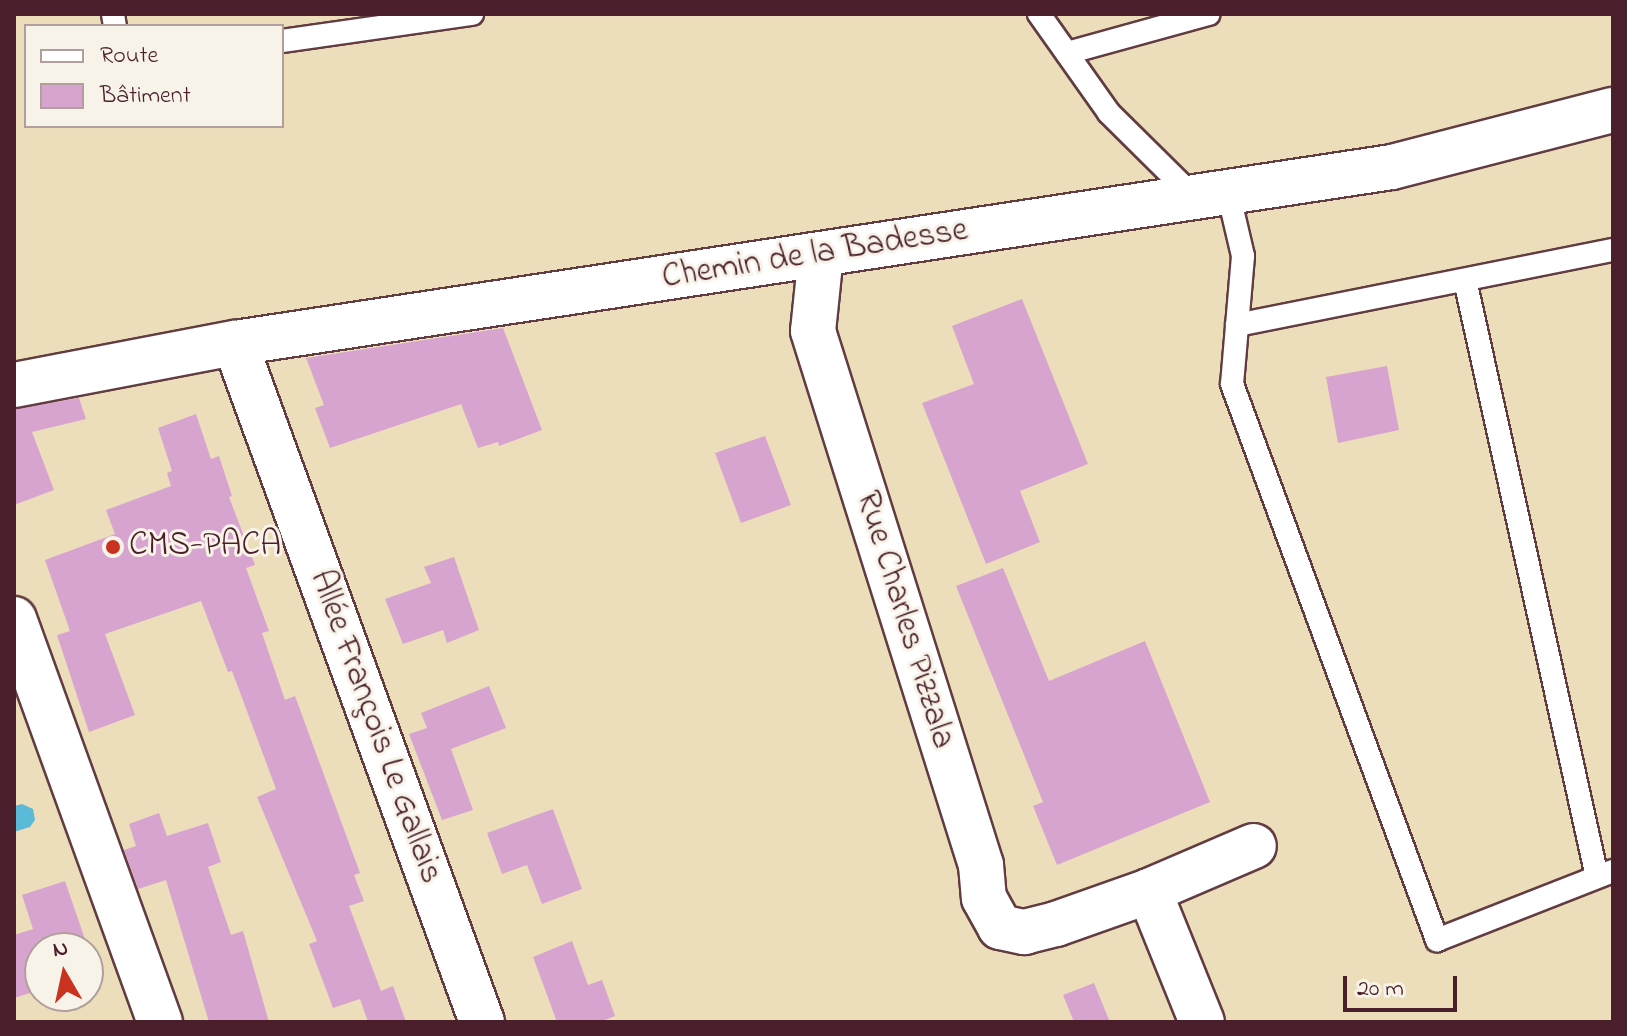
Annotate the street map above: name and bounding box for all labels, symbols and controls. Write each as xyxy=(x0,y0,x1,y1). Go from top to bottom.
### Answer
legend xyxy=(24,24,284,128)
text: Route xyxy=(100,39,158,74)
text: Bâtiment xyxy=(100,79,191,114)
street label: Chemin de la Badesse xyxy=(659,211,971,299)
street label: Rue Charles Pizzala xyxy=(845,486,963,754)
place label: CMS-PACA xyxy=(129,527,281,567)
marker: CMS-PACA xyxy=(104,538,122,556)
street label: Allée François Le Gallais xyxy=(299,565,451,889)
north arrow xyxy=(24,932,104,1012)
text: N xyxy=(51,933,70,967)
scale bar xyxy=(1347,960,1461,1010)
text: 20 m xyxy=(1357,972,1404,1007)

